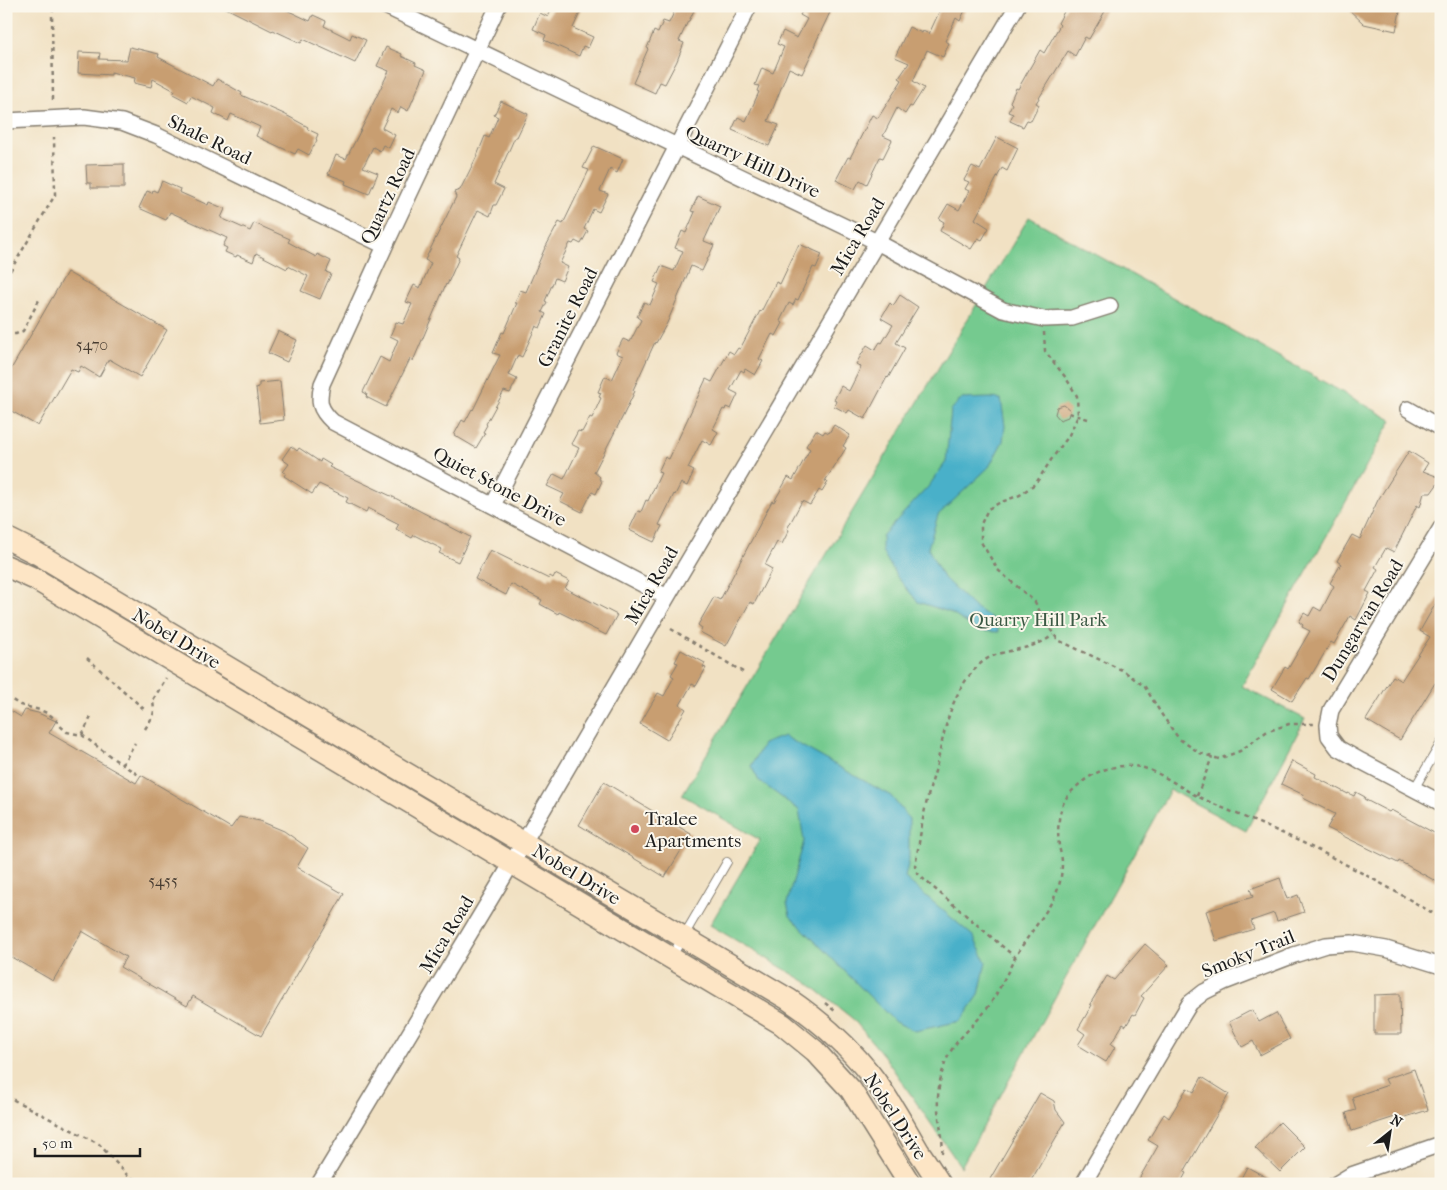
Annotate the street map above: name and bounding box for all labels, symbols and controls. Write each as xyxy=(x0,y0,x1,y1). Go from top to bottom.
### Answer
street label: Shale Road xyxy=(164,110,255,170)
street label: Quarry Hill Drive xyxy=(682,121,823,203)
street label: Quartz Road xyxy=(356,144,420,248)
street label: Mica Road xyxy=(826,193,890,279)
street label: Granite Road xyxy=(533,263,603,371)
house number: 5470 xyxy=(76,335,108,354)
street label: Quiet Stone Drive xyxy=(429,442,570,531)
street label: Mica Road xyxy=(621,542,683,628)
street label: Dungarvan Road xyxy=(1318,555,1408,686)
street label: Nobel Drive xyxy=(129,604,224,674)
park label: Quarry Hill Park xyxy=(969,609,1107,631)
place label: Tralee Apartments xyxy=(644,808,741,852)
marker: Tralee Apartments xyxy=(629,823,641,835)
street label: Nobel Drive xyxy=(529,840,624,910)
house number: 5455 xyxy=(148,871,178,890)
street label: Mica Road xyxy=(415,891,479,977)
street label: Smoky Trail xyxy=(1199,925,1298,983)
street label: Nobel Drive xyxy=(859,1069,931,1164)
north arrow xyxy=(1364,1108,1414,1158)
text: N xyxy=(1387,1111,1405,1131)
scale bar xyxy=(35,1125,140,1157)
text: 50 m xyxy=(42,1134,73,1152)

